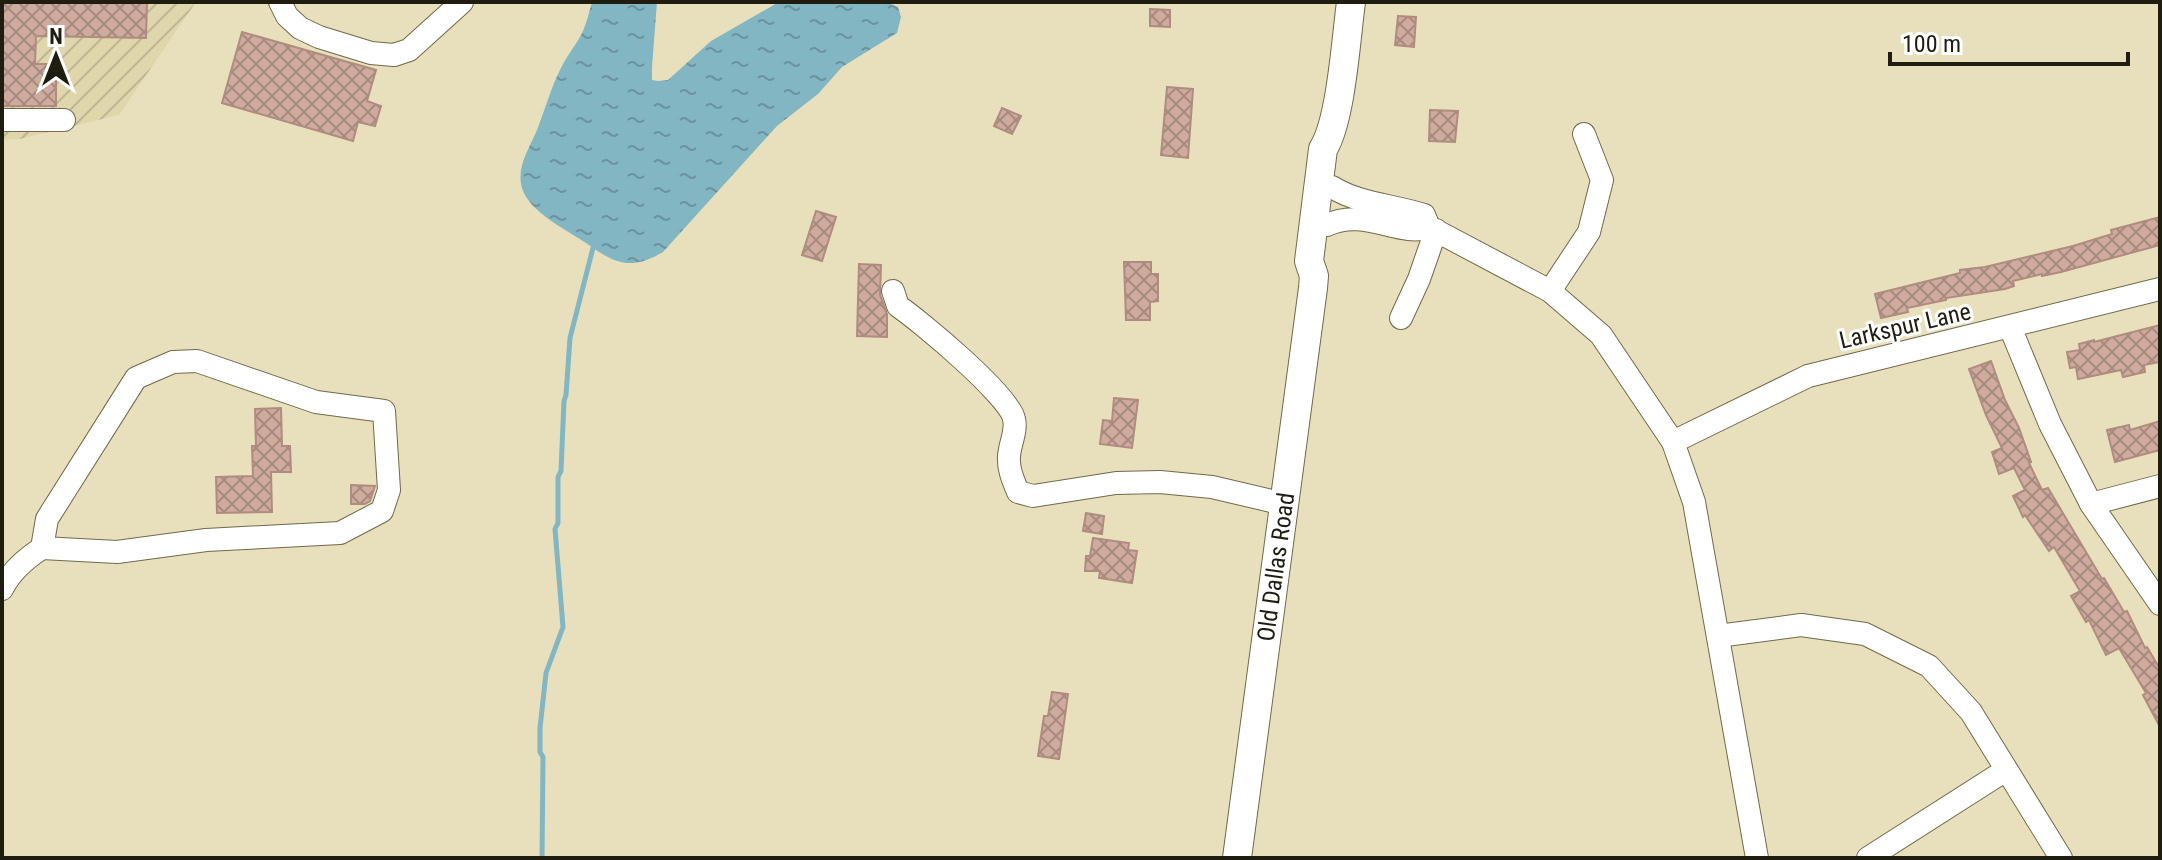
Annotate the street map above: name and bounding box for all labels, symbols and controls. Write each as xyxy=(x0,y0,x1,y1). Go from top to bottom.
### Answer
north arrow xyxy=(16,16,96,96)
scale bar xyxy=(1890,16,2128,66)
text: N xyxy=(49,24,63,49)
text: 100 m xyxy=(1902,30,1961,58)
street label: Larkspur Lane xyxy=(1837,297,1973,355)
street label: Old Dallas Road xyxy=(1252,491,1300,643)

